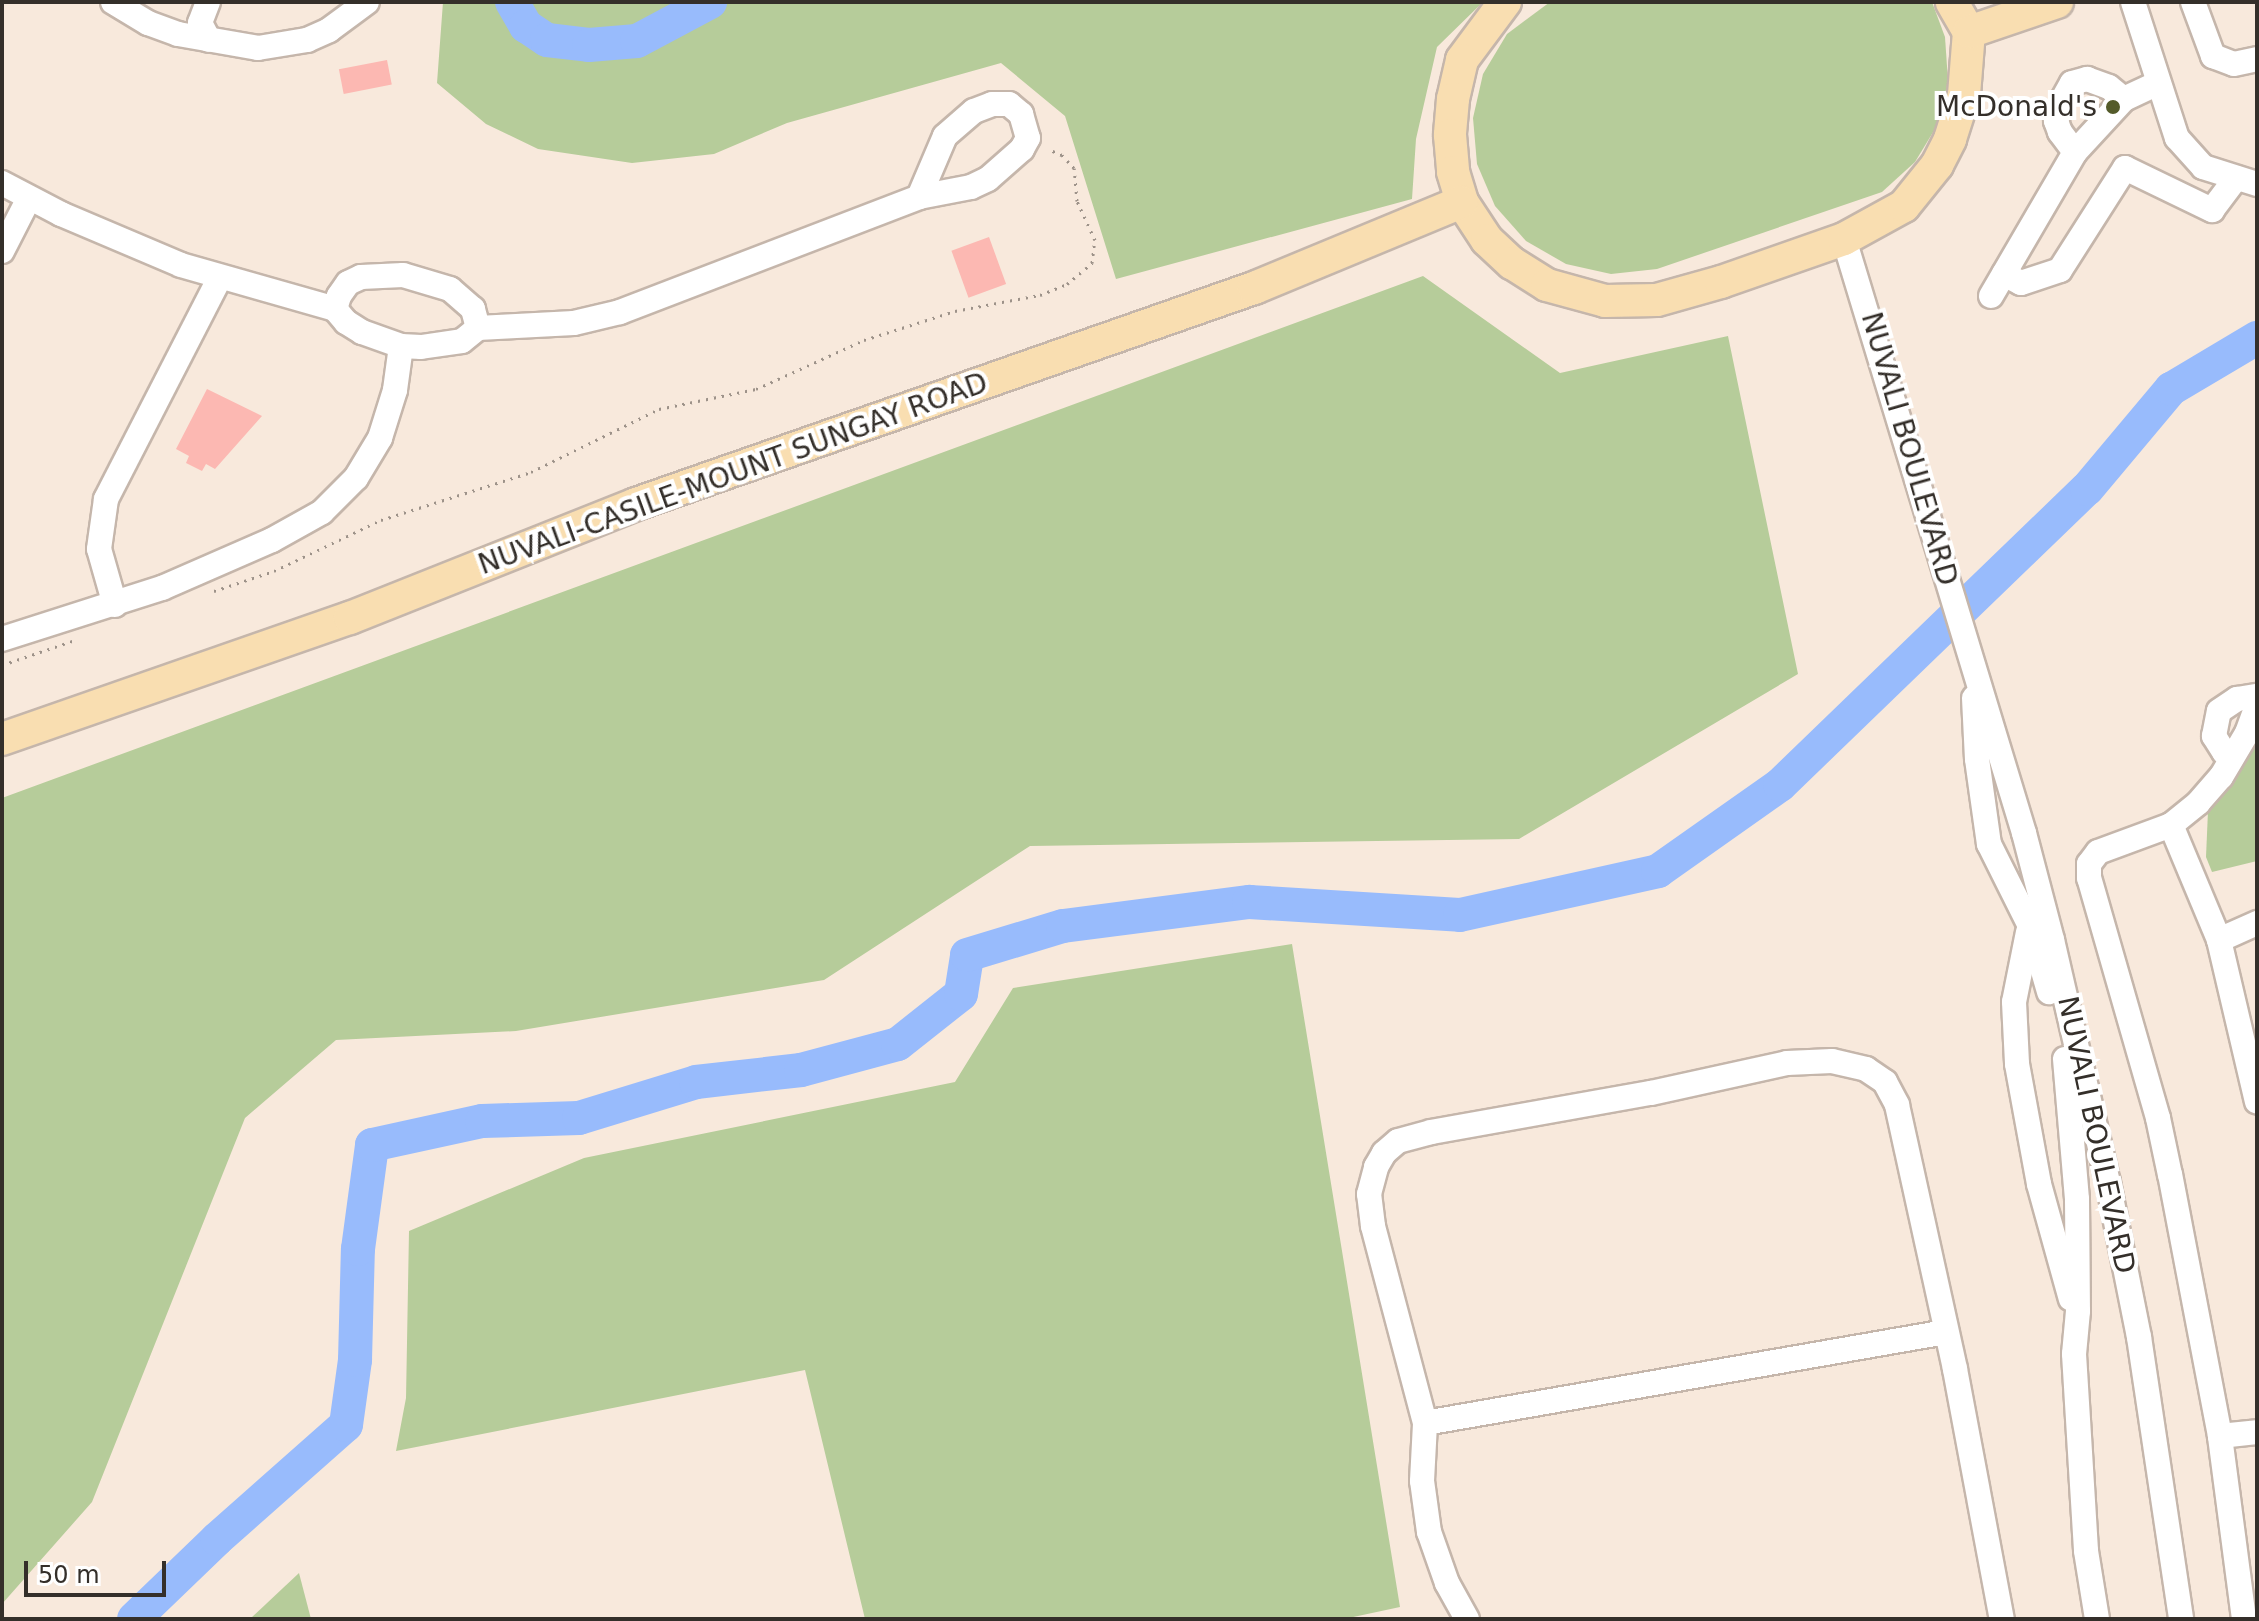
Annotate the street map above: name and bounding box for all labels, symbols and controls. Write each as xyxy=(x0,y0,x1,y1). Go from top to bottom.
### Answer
place label: McDonald's xyxy=(1936,90,2097,124)
marker: McDonald's xyxy=(2104,98,2122,116)
street label: NUVALI BOULEVARD xyxy=(1854,308,1964,590)
street label: NUVALI-CASILE-MOUNT SUNGAY ROAD xyxy=(474,366,992,582)
street label: NUVALI BOULEVARD xyxy=(2050,993,2142,1277)
scale bar xyxy=(28,1545,170,1595)
text: 50 m xyxy=(38,1561,100,1589)

